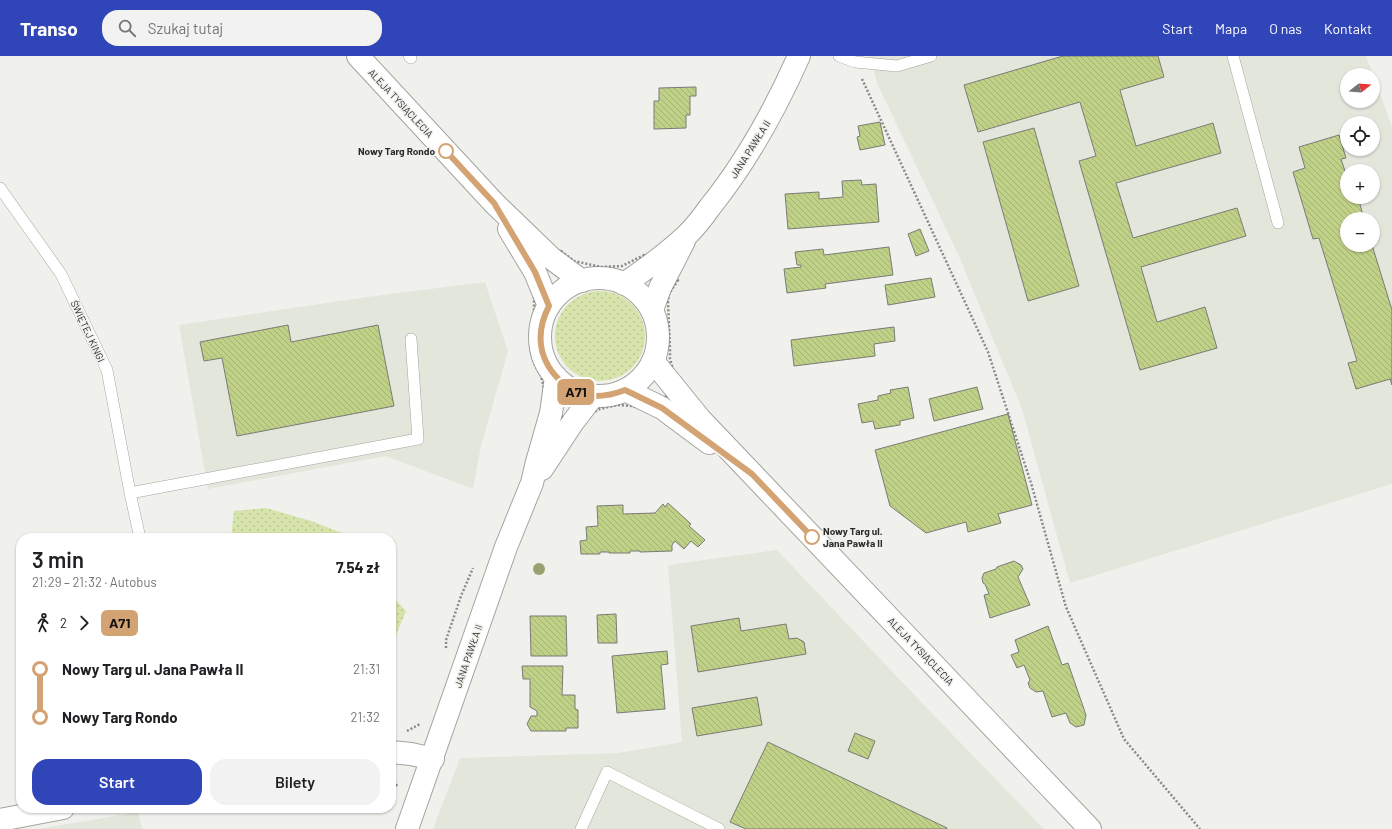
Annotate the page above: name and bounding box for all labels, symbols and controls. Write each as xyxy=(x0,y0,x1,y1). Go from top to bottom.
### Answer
search box xyxy=(102,10,382,46)
text: Transo xyxy=(20,17,78,40)
icon: search xyxy=(116,17,138,39)
text: Szukaj tutaj xyxy=(148,19,223,37)
text: Start xyxy=(1162,20,1193,37)
text: Mapa xyxy=(1215,20,1247,37)
text: O nas xyxy=(1269,20,1302,37)
text: Kontakt xyxy=(1324,20,1372,37)
street label: ALEJA TYSIĄCLECIA xyxy=(366,66,436,140)
north arrow xyxy=(1340,68,1380,108)
map controls xyxy=(1340,68,1380,252)
button: locate xyxy=(1340,116,1380,156)
street label: JANA PAWŁA II xyxy=(727,118,773,180)
marker: Nowy Targ Rondo xyxy=(438,143,454,159)
place label: Nowy Targ Rondo xyxy=(358,145,435,157)
button: + xyxy=(1340,164,1380,204)
button: − xyxy=(1340,212,1380,252)
street label: ŚWIĘTEJ KINGI xyxy=(68,298,108,364)
line badge: A71 xyxy=(553,379,599,405)
text: A71 xyxy=(565,383,587,400)
place label: Nowy Targ ul. Jana Pawła II xyxy=(823,525,883,549)
marker: Nowy Targ ul. Jana Pawła II xyxy=(804,529,820,545)
text: 3 min xyxy=(32,546,84,572)
text: 7.54 zł xyxy=(336,558,380,576)
text: 21:29 – 21:32 · Autobus xyxy=(32,574,157,590)
icon: walk xyxy=(32,612,54,634)
icon: forward xyxy=(73,612,95,634)
text: A71 xyxy=(109,614,130,631)
text: 2 xyxy=(60,615,67,631)
street label: ALEJA TYSIĄCLECIA xyxy=(886,615,956,687)
street label: JANA PAWŁA II xyxy=(452,623,484,689)
text: Nowy Targ ul. Jana Pawła II xyxy=(62,660,243,678)
text: 21:31 xyxy=(353,661,380,677)
text: Nowy Targ Rondo xyxy=(62,708,178,726)
text: 21:32 xyxy=(351,709,380,725)
button: Start xyxy=(32,759,202,805)
button: Bilety xyxy=(210,759,380,805)

